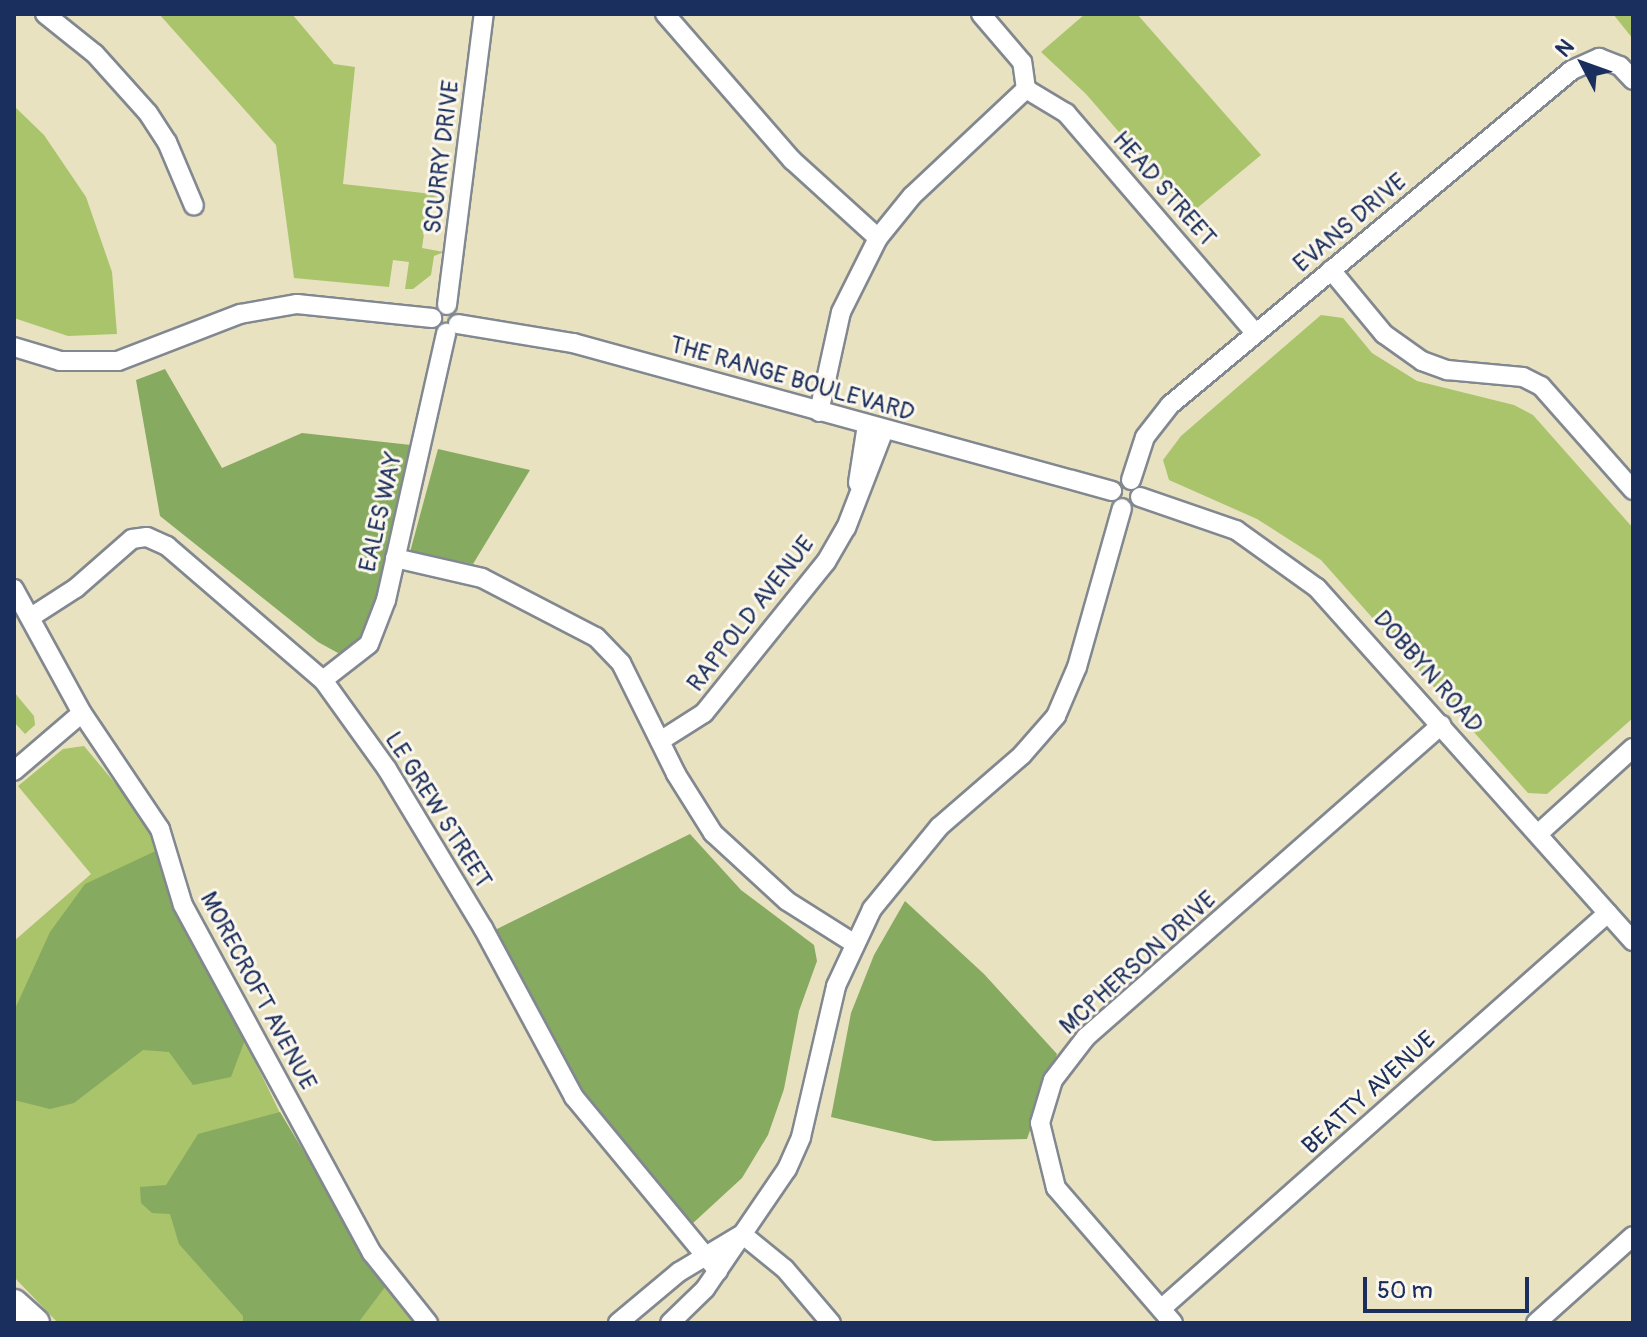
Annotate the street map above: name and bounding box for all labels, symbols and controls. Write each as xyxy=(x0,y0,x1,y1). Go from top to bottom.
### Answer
north arrow xyxy=(1543,24,1623,104)
text: N xyxy=(1549,33,1580,63)
street label: SCURRY DRIVE xyxy=(418,79,466,235)
street label: HEAD STREET xyxy=(1106,126,1222,252)
street label: EVANS DRIVE xyxy=(1288,167,1412,279)
street label: THE RANGE BOULEVARD xyxy=(666,330,918,428)
street label: EALES WAY xyxy=(353,449,409,575)
street label: RAPPOLD AVENUE xyxy=(681,531,821,697)
street label: DOBBYN ROAD xyxy=(1367,605,1489,739)
street label: LE GREW STREET xyxy=(378,727,498,893)
street label: MCPHERSON DRIVE xyxy=(1054,885,1222,1041)
street label: MORECROFT AVENUE xyxy=(194,887,322,1095)
street label: BEATTY AVENUE xyxy=(1296,1025,1442,1161)
scale bar xyxy=(1367,1261,1533,1311)
text: 50 m xyxy=(1377,1276,1433,1305)

